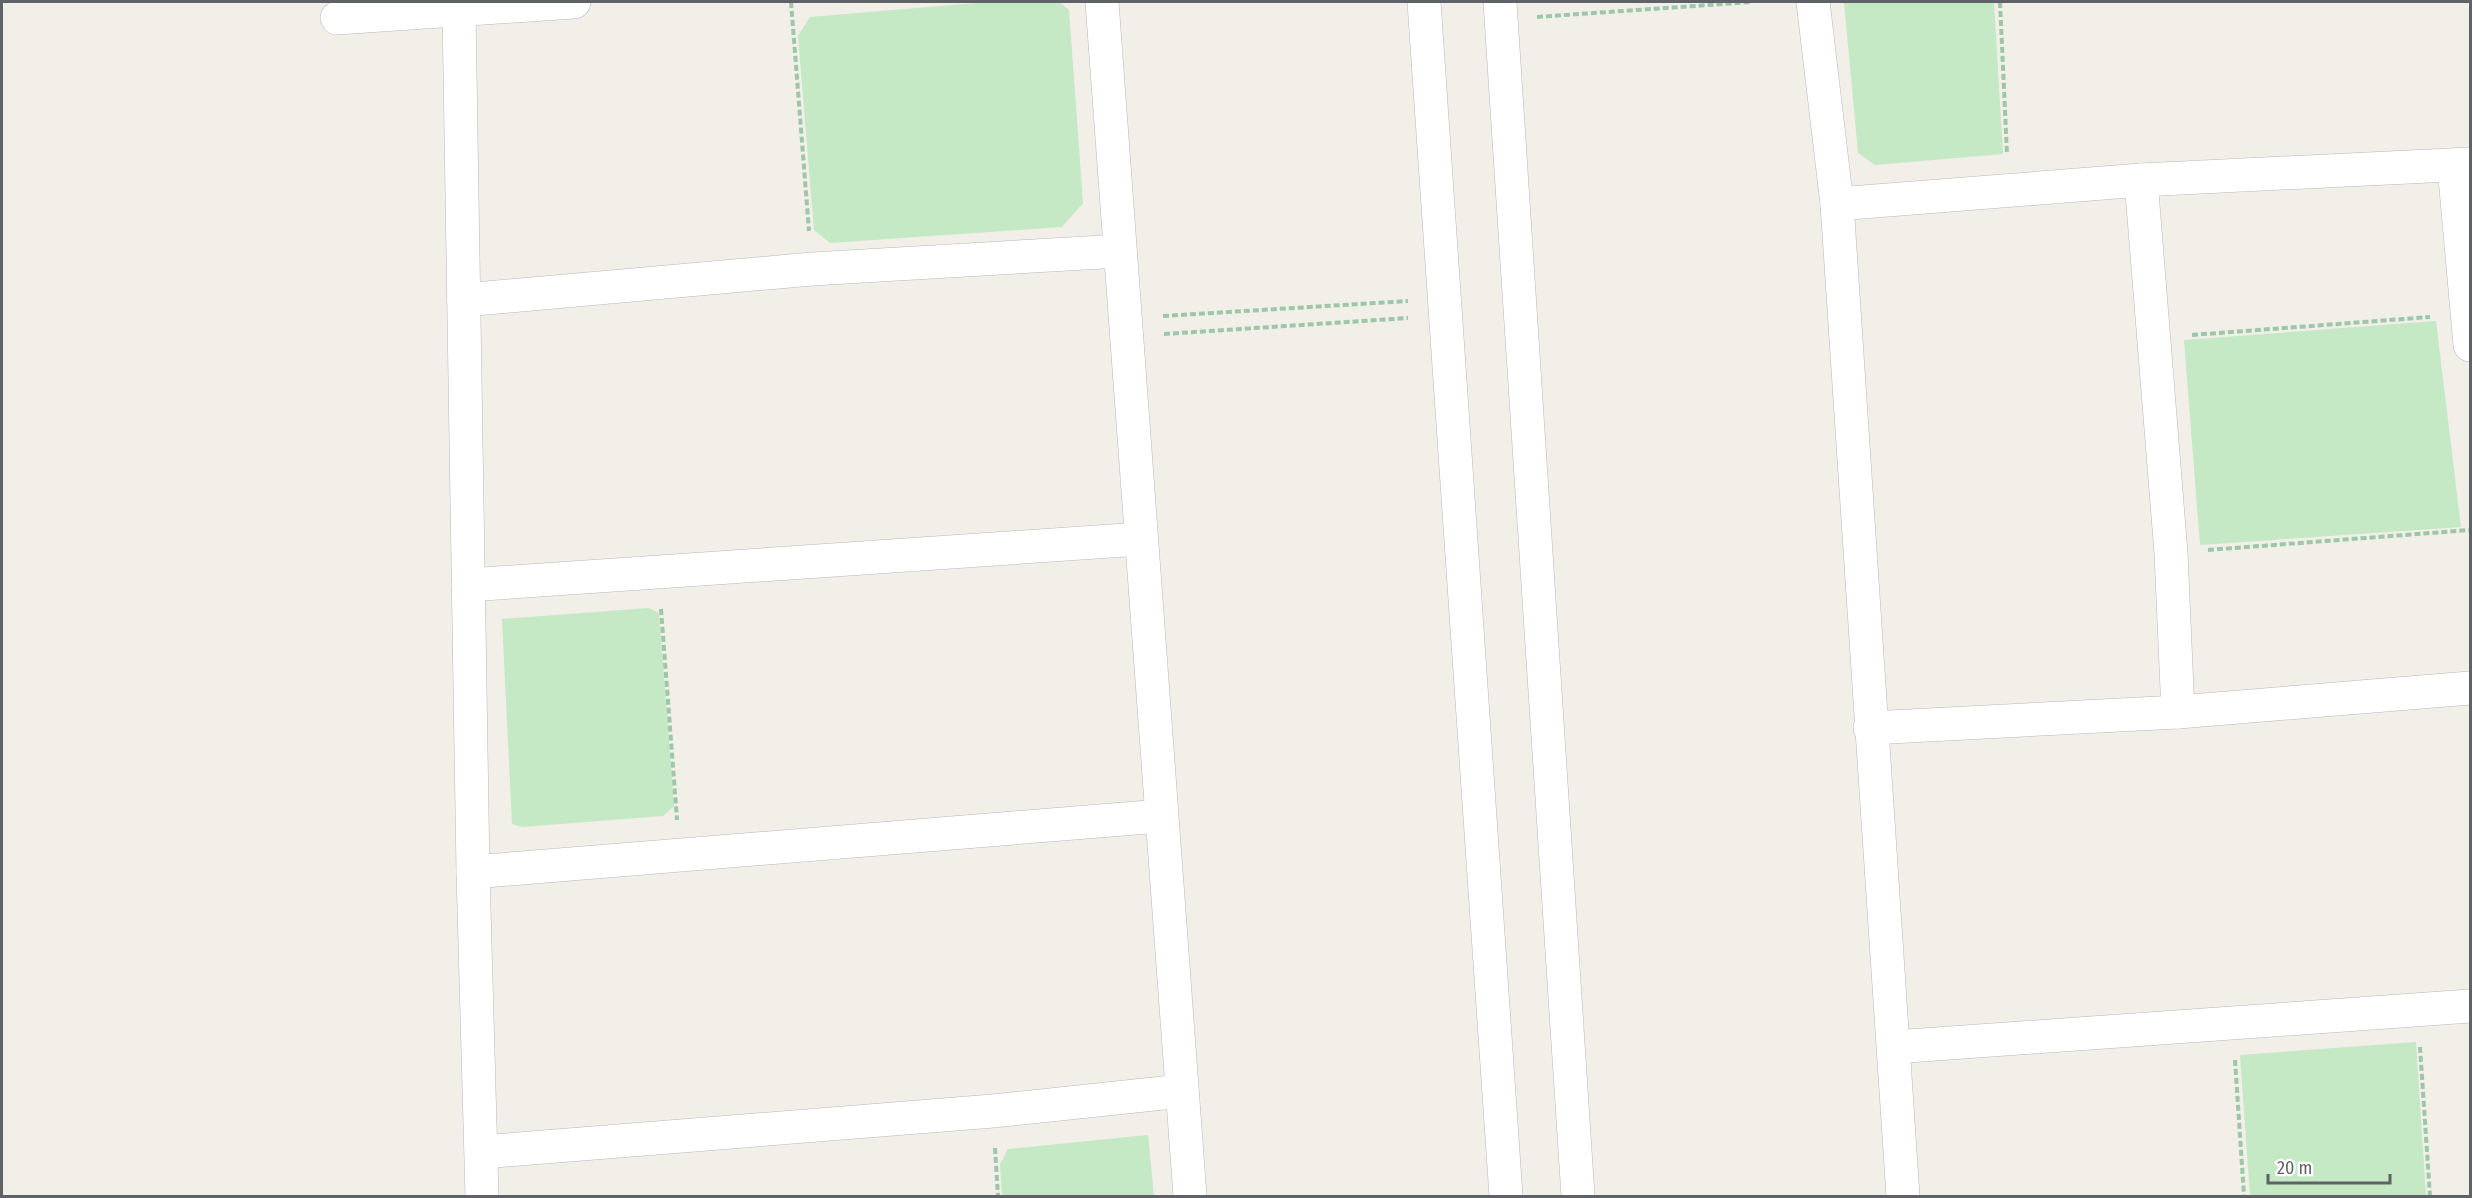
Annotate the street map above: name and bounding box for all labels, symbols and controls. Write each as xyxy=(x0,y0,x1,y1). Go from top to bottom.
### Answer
scale bar xyxy=(2268,1147,2390,1185)
text: 20 m xyxy=(2277,1157,2312,1179)

